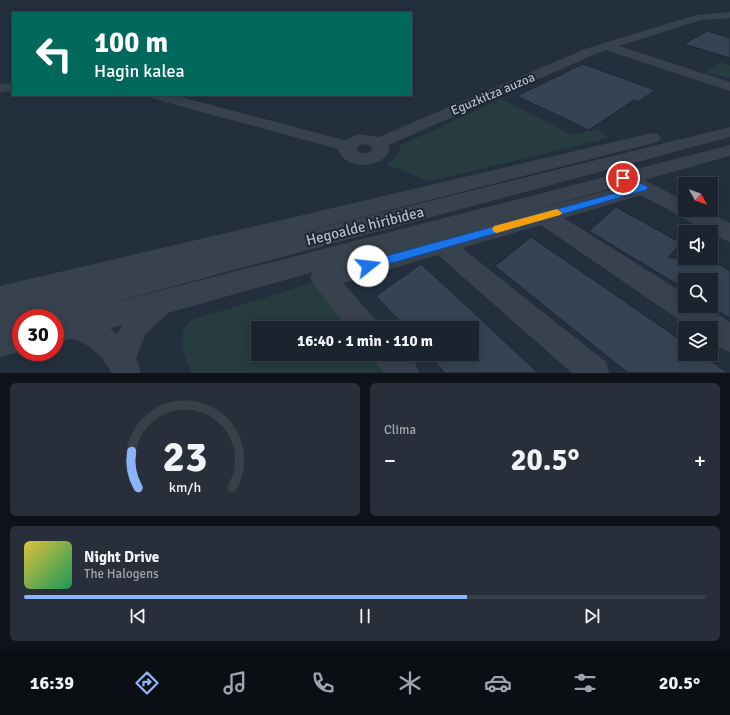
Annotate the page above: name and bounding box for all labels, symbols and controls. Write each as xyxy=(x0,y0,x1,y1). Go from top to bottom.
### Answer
text: 100 m xyxy=(94,26,168,60)
icon: left xyxy=(28,28,80,80)
text: Hagin kalea xyxy=(94,60,185,82)
street label: Eguzkitza auzoa xyxy=(449,69,537,119)
pin xyxy=(606,161,640,195)
icon: arrive xyxy=(612,167,634,189)
north arrow xyxy=(678,177,718,217)
map controls xyxy=(678,177,718,361)
street label: Hegoalde hiribidea xyxy=(304,203,426,249)
button: sound xyxy=(678,225,718,265)
position arrow xyxy=(347,245,389,287)
button: search xyxy=(678,273,718,313)
speed limit sign: 30 xyxy=(12,309,64,361)
button: layers xyxy=(678,321,718,361)
text: 16:40 · 1 min · 110 m xyxy=(297,332,433,350)
text: Clima xyxy=(384,422,416,438)
text: 23 xyxy=(163,431,207,482)
text: 20.5° xyxy=(510,442,580,479)
text: − xyxy=(384,447,396,474)
text: + xyxy=(694,447,706,474)
text: km/h xyxy=(169,478,201,495)
text: Night Drive xyxy=(84,548,159,566)
text: The Halogens xyxy=(84,566,159,582)
icon: previous xyxy=(127,605,149,627)
icon: pause xyxy=(354,605,376,627)
icon: next xyxy=(581,605,603,627)
icon: directions xyxy=(133,669,161,697)
icon: music xyxy=(221,669,249,697)
icon: phone xyxy=(309,669,337,697)
icon: climate xyxy=(396,669,424,697)
icon: car xyxy=(484,669,512,697)
icon: filters xyxy=(571,669,599,697)
text: 16:39 xyxy=(30,672,74,694)
text: 20.5° xyxy=(659,672,700,694)

